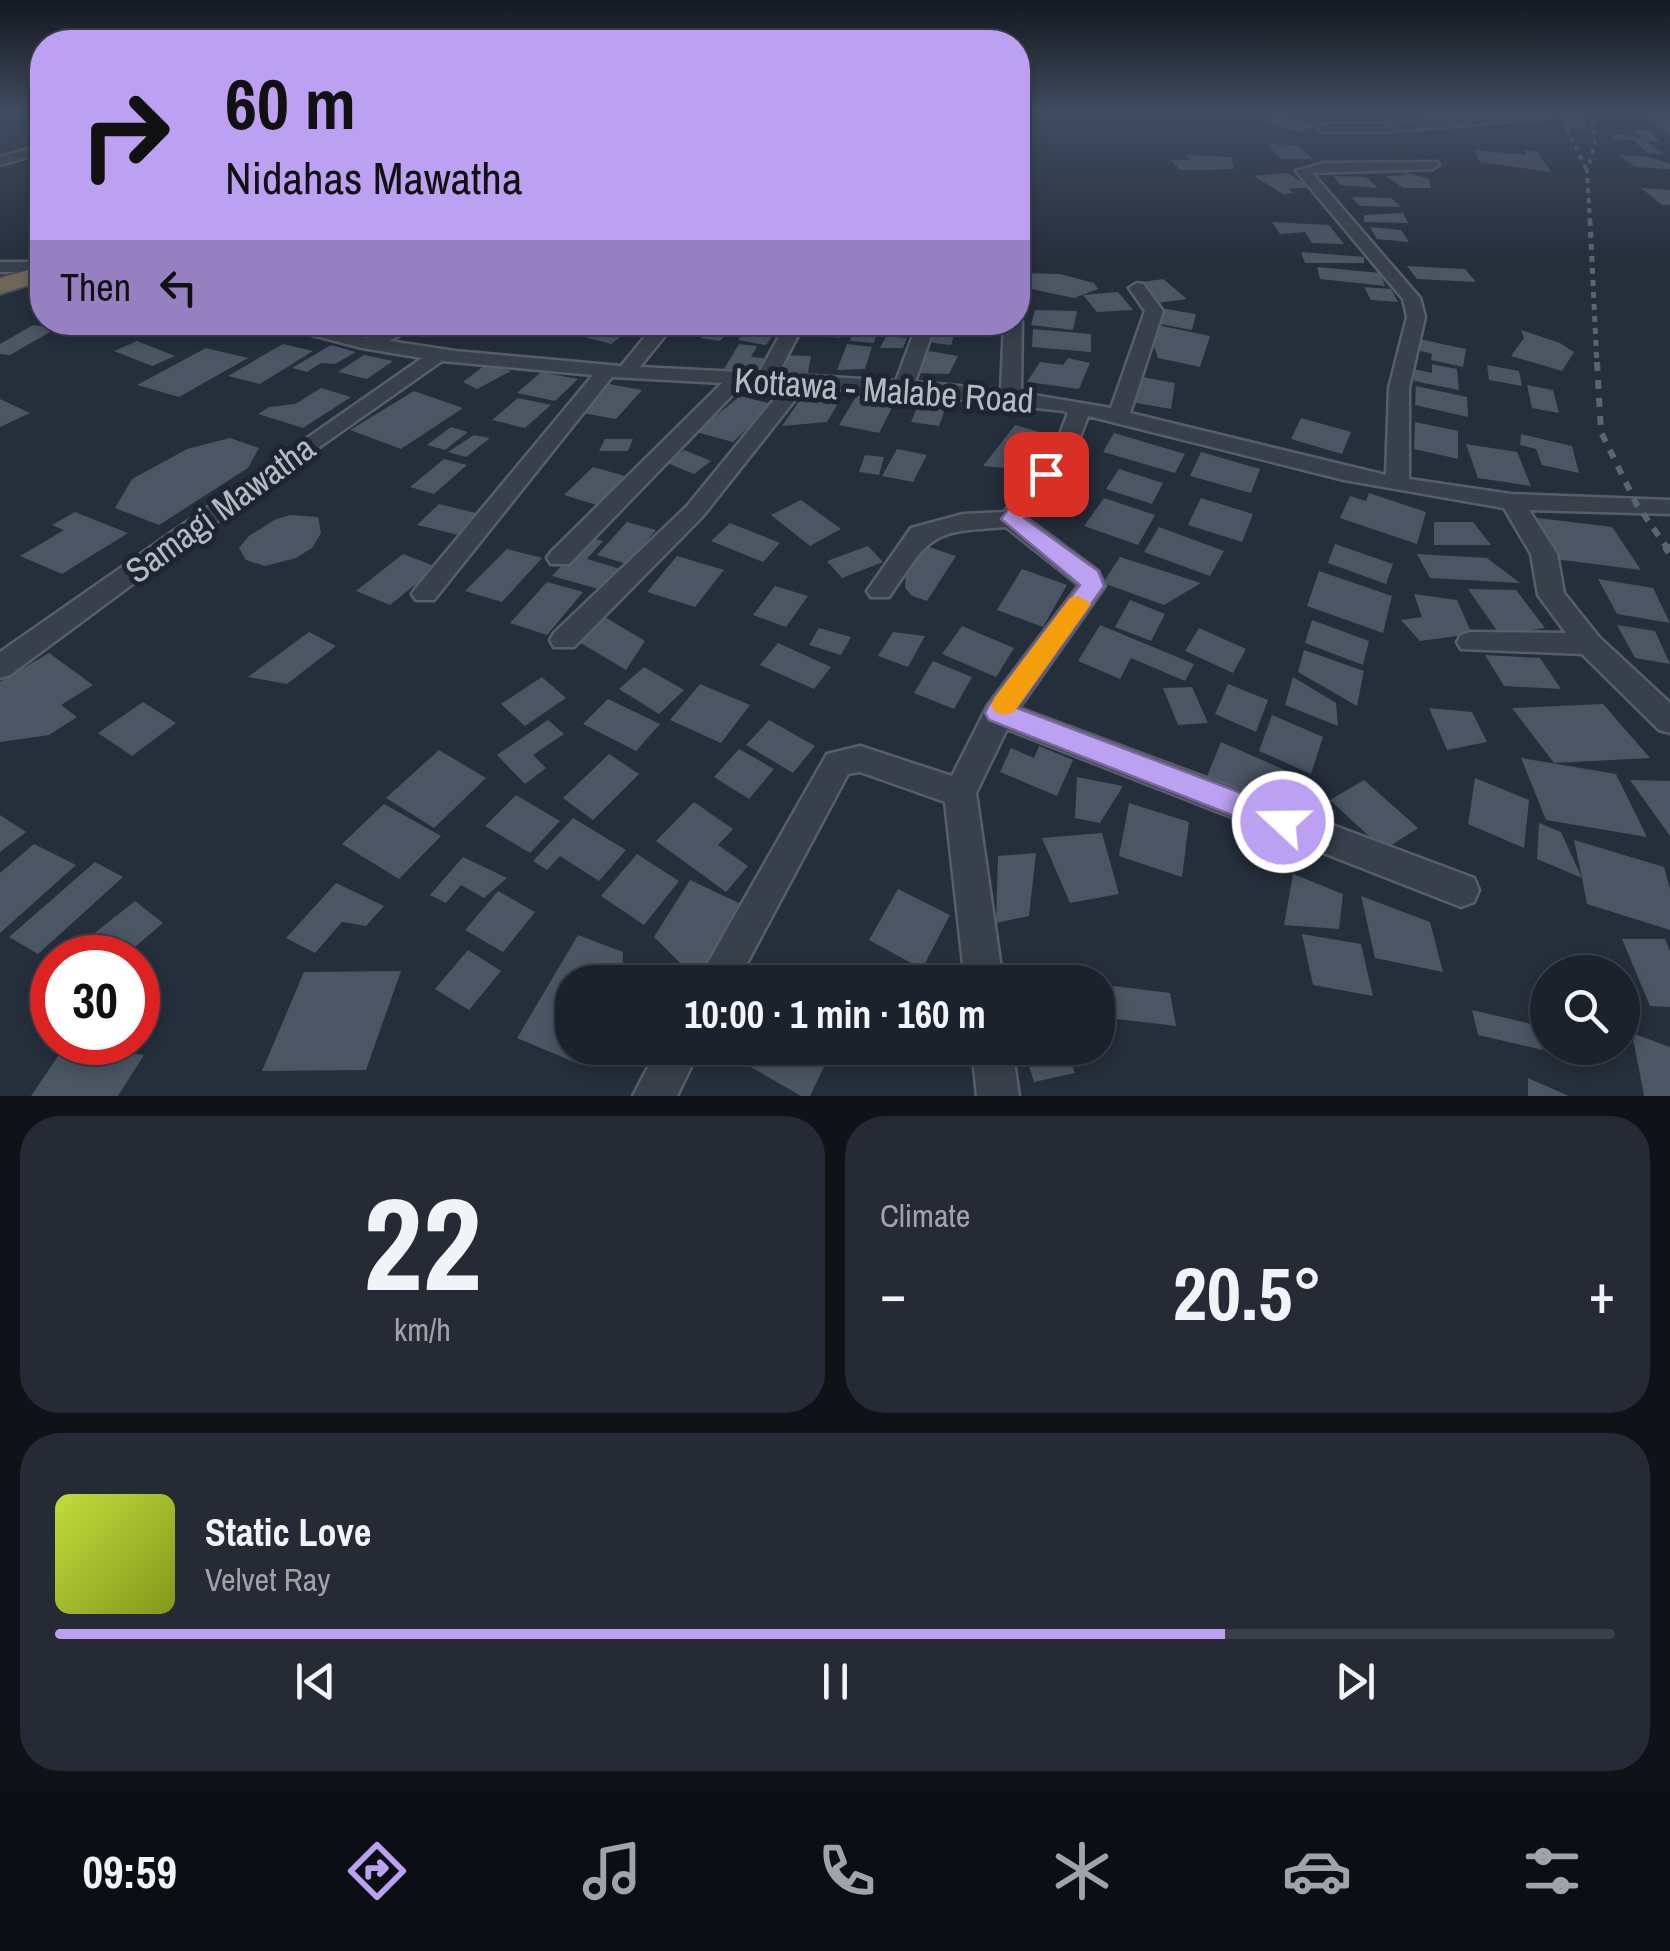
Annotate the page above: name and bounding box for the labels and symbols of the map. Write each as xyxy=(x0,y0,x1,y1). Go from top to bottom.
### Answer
street label: Kottawa - Malabe Road xyxy=(733,356,1035,424)
street label: Samagi Mawatha xyxy=(116,424,324,594)
pin xyxy=(1004,432,1089,517)
position arrow xyxy=(1231,770,1335,874)
speed limit sign: 30 xyxy=(30,935,160,1065)

